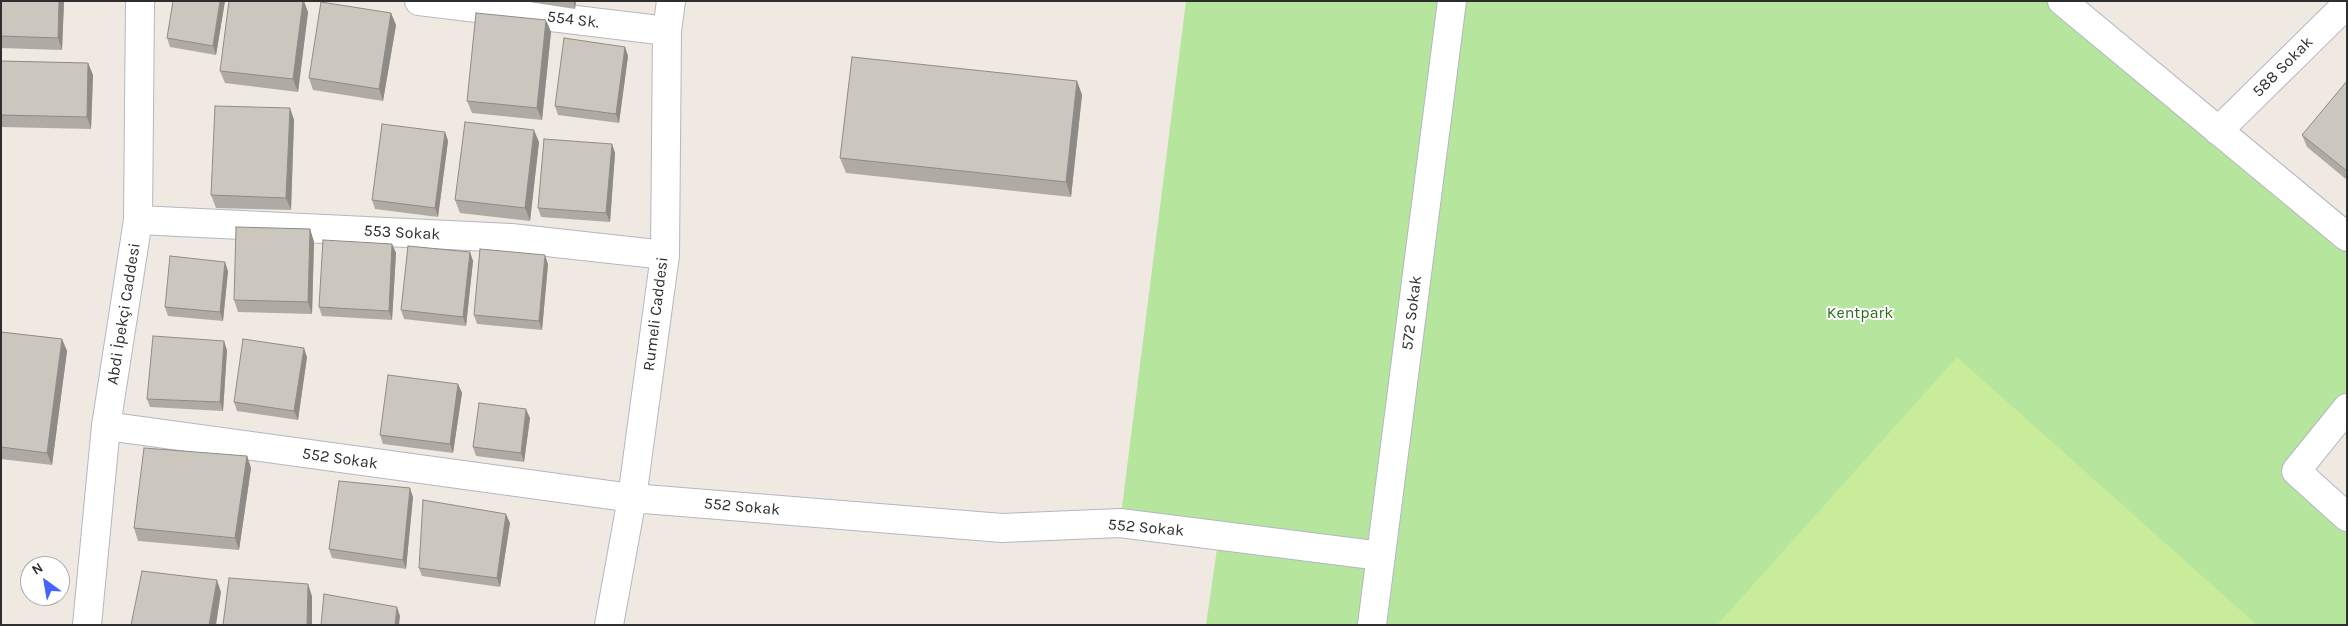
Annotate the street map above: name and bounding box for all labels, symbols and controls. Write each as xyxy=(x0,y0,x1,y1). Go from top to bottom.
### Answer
street label: 554 Sk. xyxy=(546,7,600,33)
street label: 588 Sokak xyxy=(2249,33,2317,101)
street label: 553 Sokak xyxy=(363,221,441,245)
street label: Abdi İpekçi Caddesi xyxy=(103,242,145,386)
street label: Rumeli Caddesi xyxy=(639,256,673,372)
street label: 572 Sokak xyxy=(1398,275,1426,351)
park label: Kentpark xyxy=(1827,303,1893,323)
street label: 552 Sokak xyxy=(301,444,379,474)
street label: 552 Sokak xyxy=(703,494,781,520)
street label: 552 Sokak xyxy=(1107,515,1185,541)
north arrow xyxy=(20,556,70,606)
text: N xyxy=(29,559,46,579)

